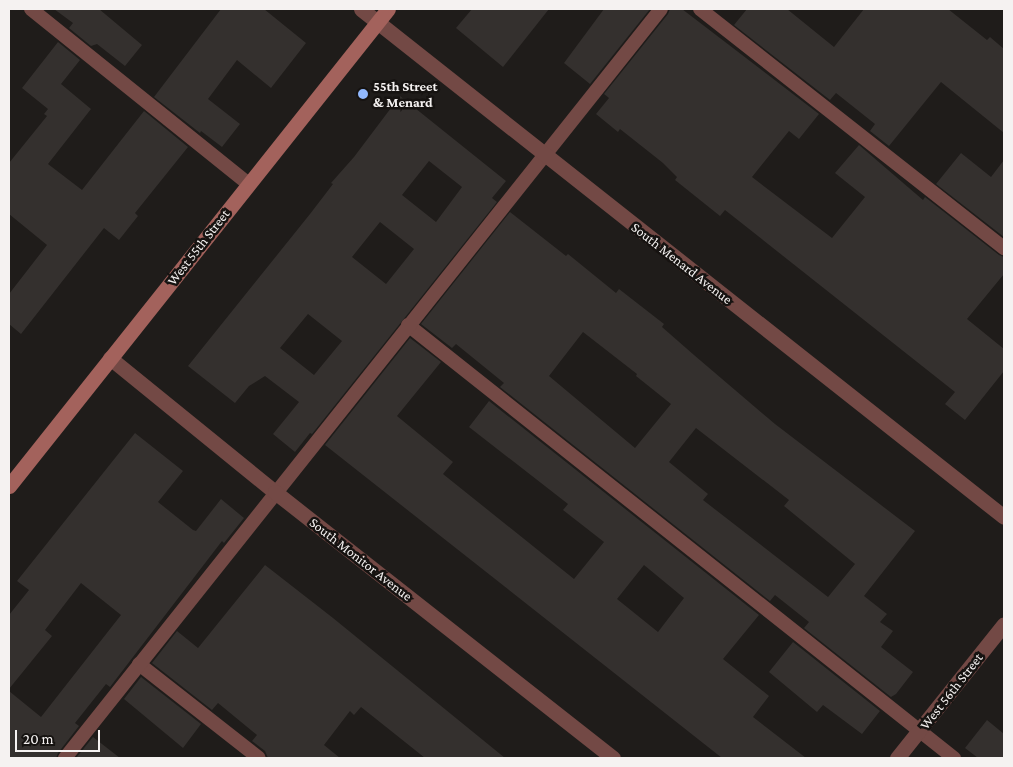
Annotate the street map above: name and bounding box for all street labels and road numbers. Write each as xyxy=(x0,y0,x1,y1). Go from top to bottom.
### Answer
street label: West 55th Street xyxy=(163,206,233,288)
street label: South Menard Avenue xyxy=(628,218,736,308)
street label: South Monitor Avenue xyxy=(306,514,416,604)
street label: West 56th Street xyxy=(916,649,986,733)

